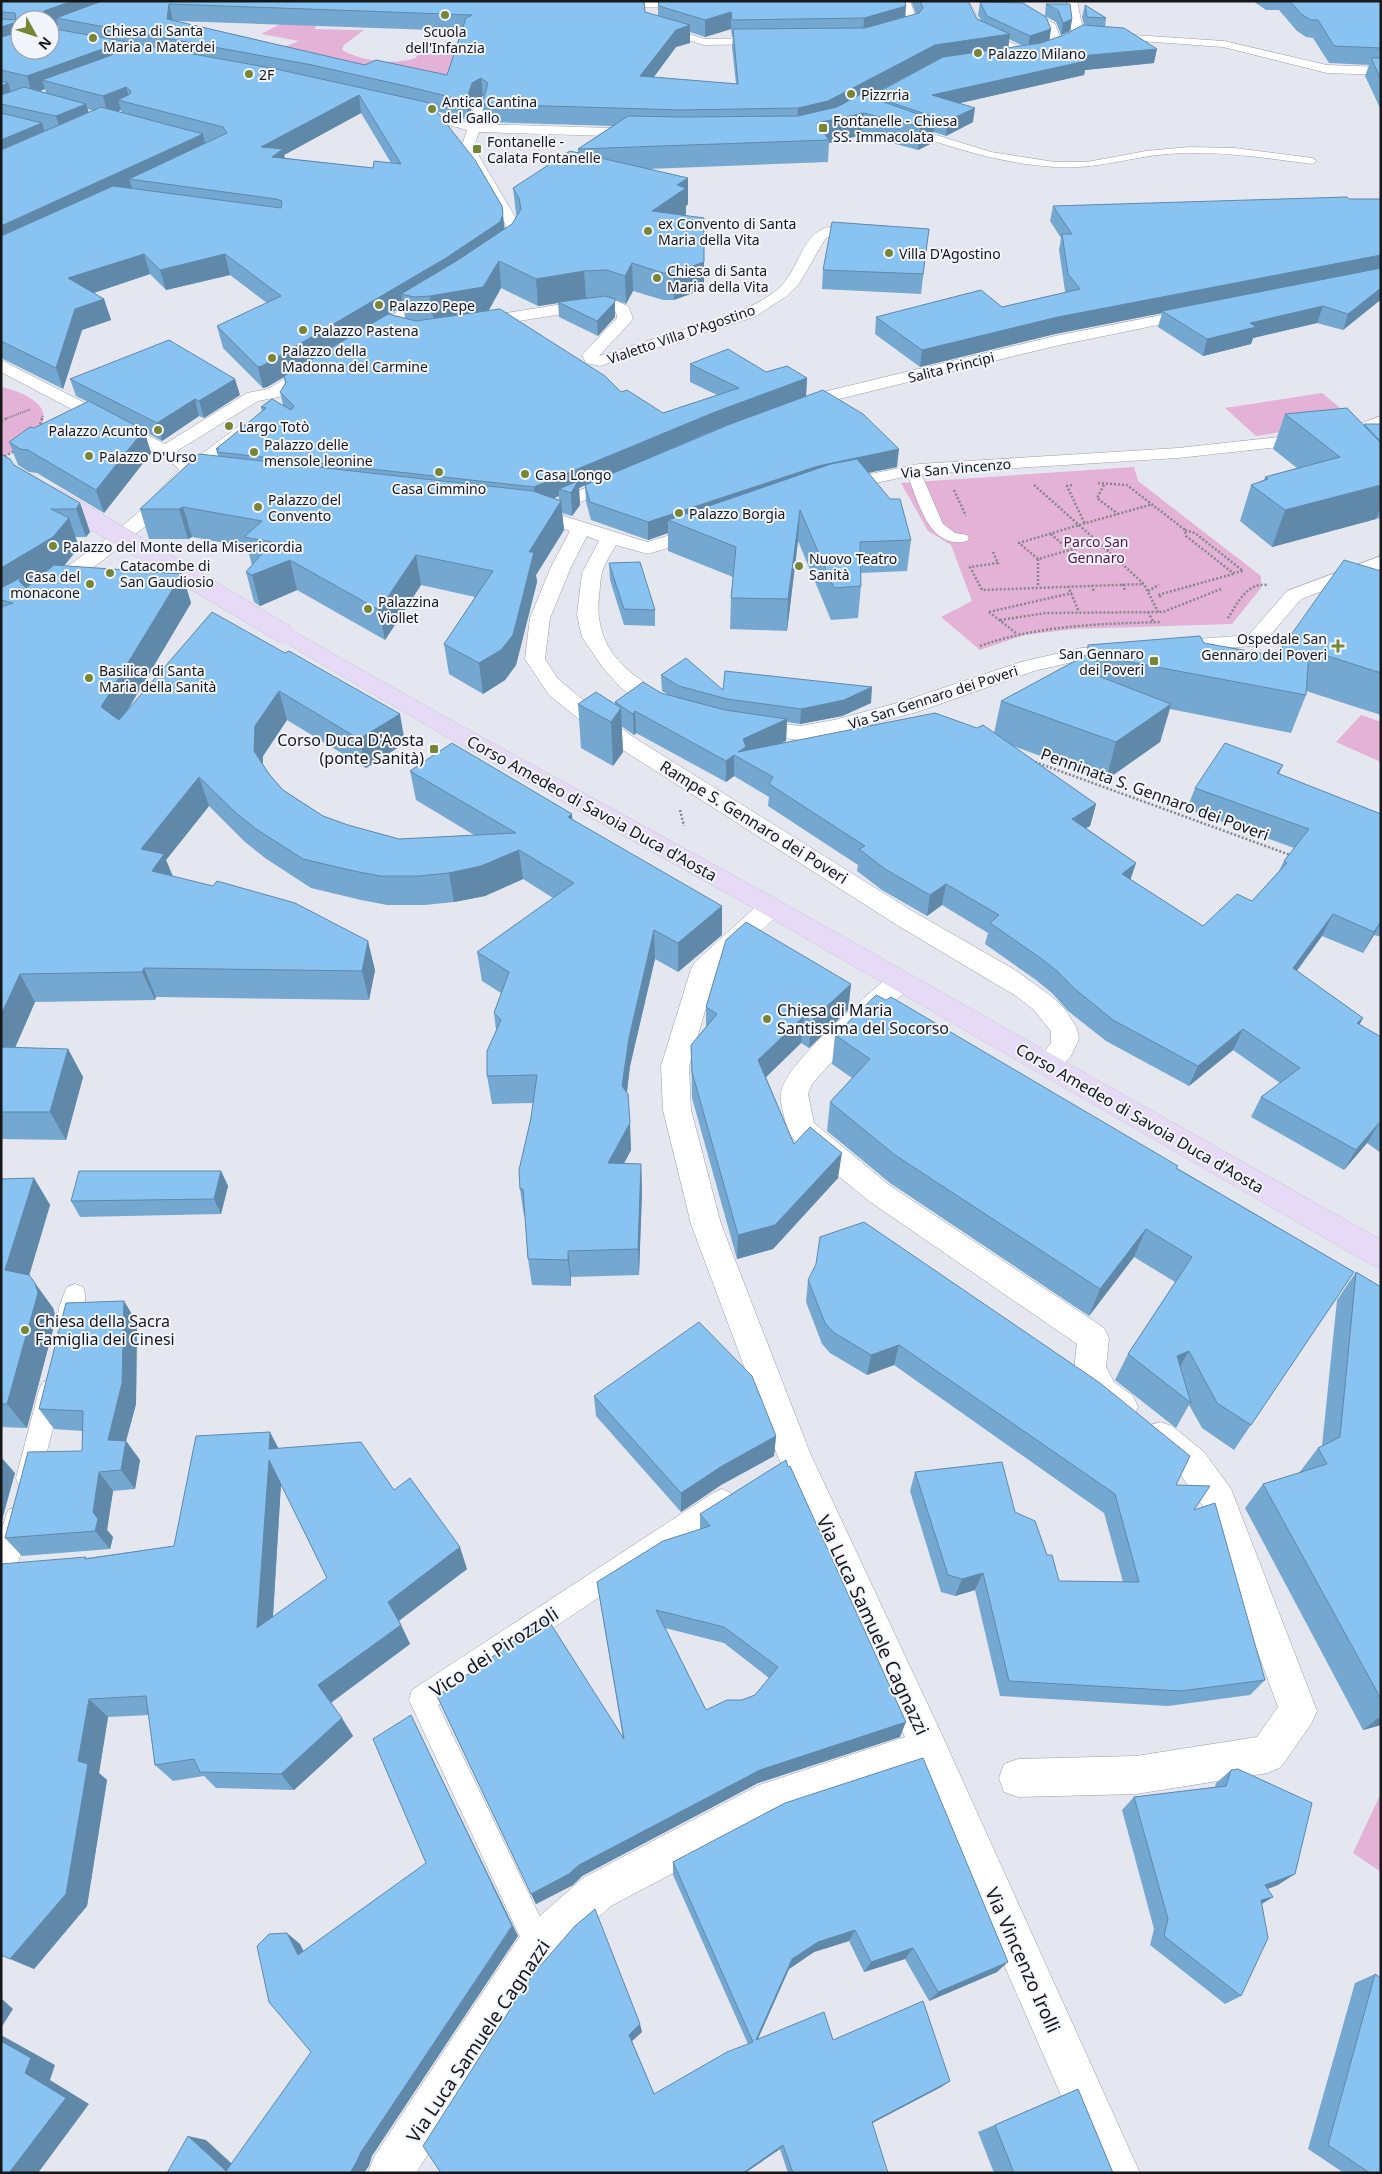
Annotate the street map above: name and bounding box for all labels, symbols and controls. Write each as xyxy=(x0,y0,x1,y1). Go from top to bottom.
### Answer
marker: Scuola dell'Infanzia xyxy=(439,9,451,21)
north arrow xyxy=(10,10,60,60)
place label: Chiesa di Santa Maria a Materdei xyxy=(103,21,215,56)
place label: Scuola dell'Infanzia xyxy=(405,22,485,57)
marker: Chiesa di Santa Maria a Materdei xyxy=(87,32,99,44)
text: N xyxy=(34,33,56,54)
place label: Palazzo Milano xyxy=(988,44,1086,63)
marker: Palazzo Milano xyxy=(972,47,984,59)
place label: 2F xyxy=(259,65,274,84)
marker: 2F xyxy=(243,68,255,80)
place label: Pizzrria xyxy=(861,85,909,104)
marker: Pizzrria xyxy=(845,88,857,100)
place label: Antica Cantina del Gallo xyxy=(442,92,537,127)
marker: Antica Cantina del Gallo xyxy=(426,103,438,115)
place label: Fontanelle - Chiesa SS. Immacolata xyxy=(833,111,957,146)
marker: Fontanelle - Chiesa SS. Immacolata xyxy=(817,122,829,134)
place label: Fontanelle - Calata Fontanelle xyxy=(487,132,601,167)
marker: Fontanelle - Calata Fontanelle xyxy=(471,143,483,155)
place label: ex Convento di Santa Maria della Vita xyxy=(658,214,796,249)
marker: ex Convento di Santa Maria della Vita xyxy=(642,225,654,237)
place label: Villa D'Agostino xyxy=(899,244,1001,263)
marker: Villa D'Agostino xyxy=(883,247,895,259)
place label: Chiesa di Santa Maria della Vita xyxy=(667,261,769,296)
marker: Chiesa di Santa Maria della Vita xyxy=(651,272,663,284)
place label: Palazzo Pepe xyxy=(389,296,475,315)
marker: Palazzo Pepe xyxy=(373,299,385,311)
street label: Vialetto Villa D'Agostino xyxy=(605,300,757,368)
place label: Palazzo Pastena xyxy=(313,321,419,340)
marker: Palazzo Pastena xyxy=(297,324,309,336)
place label: Palazzo della Madonna del Carmine xyxy=(282,341,428,376)
street label: Salita Principi xyxy=(906,347,996,387)
marker: Palazzo della Madonna del Carmine xyxy=(266,352,278,364)
place label: Largo Totò xyxy=(239,417,309,436)
marker: Largo Totò xyxy=(223,420,235,432)
place label: Palazzo Acunto xyxy=(48,421,148,440)
marker: Palazzo Acunto xyxy=(152,424,164,436)
place label: Palazzo delle mensole leonine xyxy=(264,435,373,470)
marker: Palazzo delle mensole leonine xyxy=(248,446,260,458)
place label: Palazzo D'Urso xyxy=(99,447,197,466)
marker: Palazzo D'Urso xyxy=(83,450,95,462)
street label: Via San Vincenzo xyxy=(900,454,1012,482)
place label: Casa Longo xyxy=(535,465,611,484)
marker: Casa Cimmino xyxy=(433,466,445,478)
marker: Casa Longo xyxy=(519,468,531,480)
place label: Casa Cimmino xyxy=(392,479,486,498)
place label: Palazzo del Convento xyxy=(268,490,341,525)
marker: Palazzo del Convento xyxy=(252,501,264,513)
place label: Palazzo Borgia xyxy=(689,504,785,523)
marker: Palazzo Borgia xyxy=(673,507,685,519)
park label: Parco San Gennaro xyxy=(1064,532,1128,567)
place label: Palazzo del Monte della Misericordia xyxy=(63,537,303,556)
marker: Palazzo del Monte della Misericordia xyxy=(47,540,59,552)
place label: Nuovo Teatro Sanità xyxy=(809,549,897,584)
place label: Catacombe di San Gaudiosio xyxy=(120,556,214,591)
marker: Nuovo Teatro Sanità xyxy=(793,560,805,572)
place label: Casa del monacone xyxy=(10,567,80,602)
marker: Catacombe di San Gaudiosio xyxy=(104,567,116,579)
marker: Casa del monacone xyxy=(84,578,96,590)
place label: Palazzina Viollet xyxy=(378,592,439,627)
marker: Palazzina Viollet xyxy=(362,603,374,615)
place label: Ospedale San Gennaro dei Poveri xyxy=(1201,629,1327,664)
marker: Ospedale San Gennaro dei Poveri xyxy=(1331,639,1345,653)
place label: San Gennaro dei Poveri xyxy=(1059,644,1144,679)
marker: San Gennaro dei Poveri xyxy=(1148,655,1160,667)
place label: Basilica di Santa Maria della Sanità xyxy=(99,661,216,696)
street label: Via San Gennaro dei Poveri xyxy=(846,661,1020,733)
marker: Basilica di Santa Maria della Sanità xyxy=(83,672,95,684)
place label: Corso Duca D'Aosta (ponte Sanità) xyxy=(277,729,424,769)
street label: Corso Amedeo di Savoia Duca d'Aosta xyxy=(463,730,721,886)
street label: Penninata S. Gennaro dei Poveri xyxy=(1038,742,1272,846)
marker: Corso Duca D'Aosta (ponte Sanità) xyxy=(428,743,440,755)
street label: Rampe S. Gennaro dei Poveri xyxy=(656,755,852,889)
place label: Chiesa di Maria Santissima del Socorso xyxy=(777,999,949,1039)
marker: Chiesa di Maria Santissima del Socorso xyxy=(761,1013,773,1025)
street label: Corso Amedeo di Savoia Duca d'Aosta xyxy=(1012,1038,1268,1198)
place label: Chiesa della Sacra Famiglia dei Cinesi xyxy=(35,1310,175,1350)
marker: Chiesa della Sacra Famiglia dei Cinesi xyxy=(19,1324,31,1336)
street label: Via Luca Samuele Cagnazzi xyxy=(811,1511,935,1739)
street label: Vico dei Pirozzoli xyxy=(425,1601,563,1703)
street label: Via Vincenzo Irolli xyxy=(979,1883,1067,2037)
street label: Via Luca Samuele Cagnazzi xyxy=(400,1934,556,2148)

